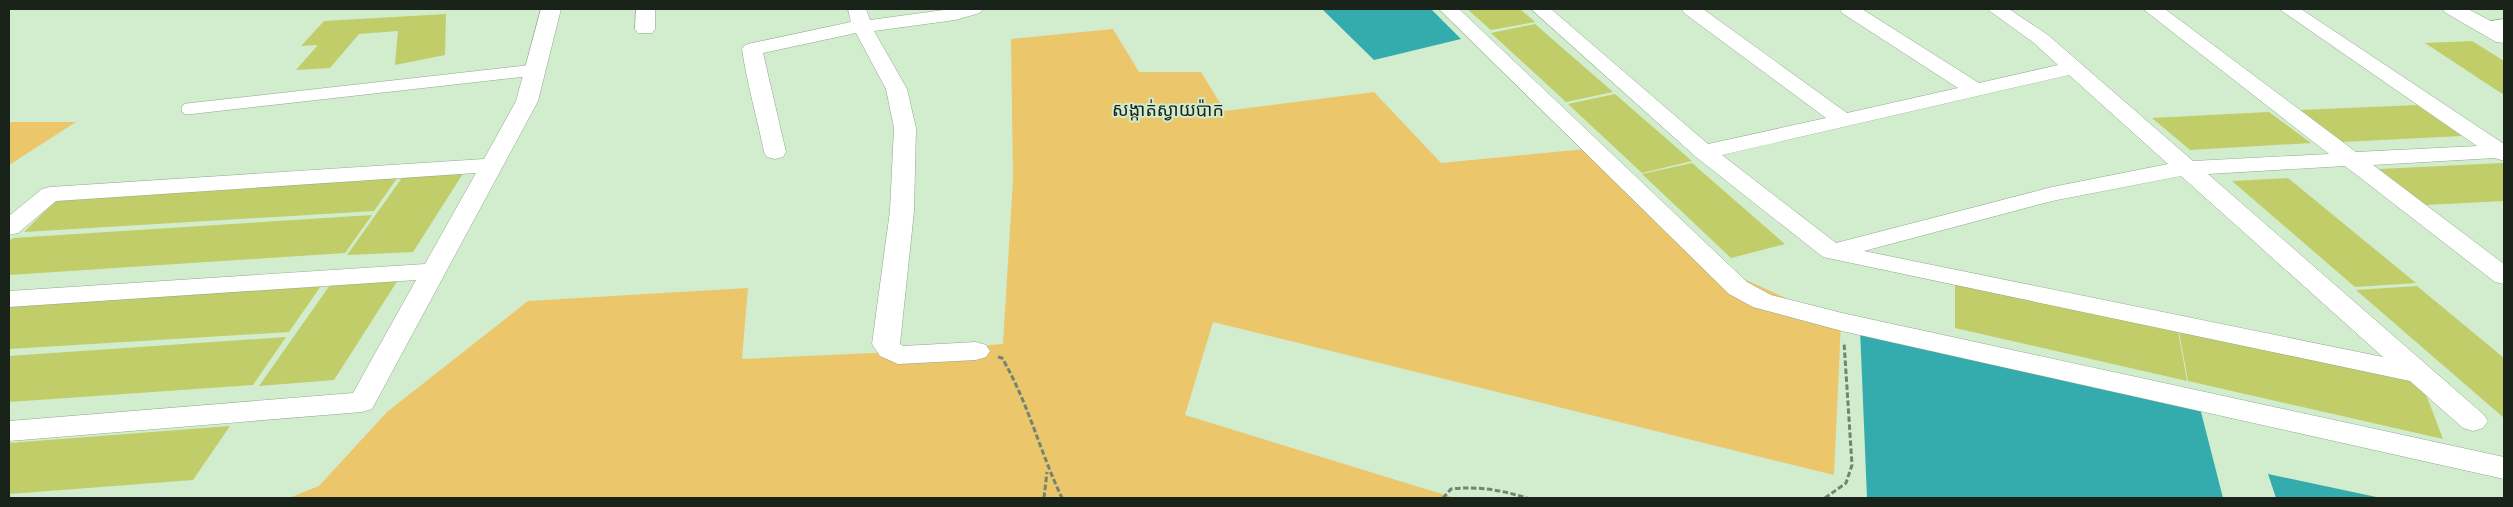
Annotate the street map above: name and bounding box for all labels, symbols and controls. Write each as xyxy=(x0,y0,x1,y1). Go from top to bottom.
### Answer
district label: សង្កាត់ស្វាយប៉ាក xyxy=(1112,97,1224,122)

